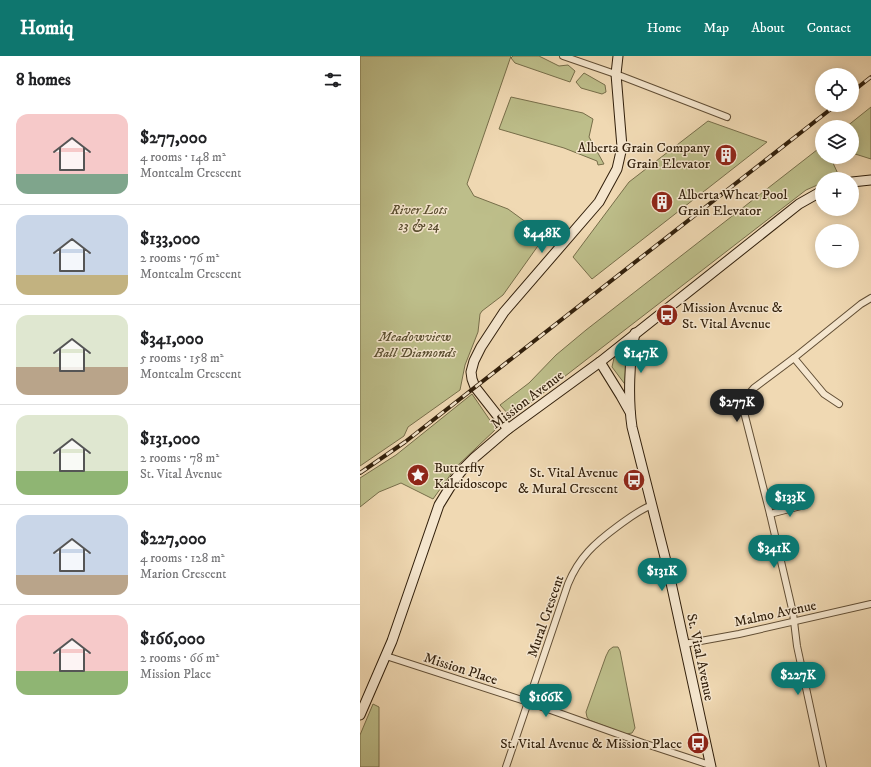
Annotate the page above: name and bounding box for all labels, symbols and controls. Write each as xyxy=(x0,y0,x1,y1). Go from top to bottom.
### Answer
text: Homiq xyxy=(20,17,73,40)
text: Home xyxy=(647,19,681,37)
text: Map xyxy=(703,19,729,37)
text: About xyxy=(751,19,785,37)
text: Contact xyxy=(807,19,851,37)
map controls xyxy=(815,68,859,268)
button: locate xyxy=(815,68,859,112)
text: 8 homes xyxy=(16,69,71,91)
icon: filters xyxy=(322,69,344,91)
button: layers xyxy=(815,120,859,164)
text: $277,000 xyxy=(140,127,207,149)
icon: home xyxy=(48,130,96,178)
place label: Alberta Grain Company Grain Elevator xyxy=(578,139,711,173)
building icon: Alberta Grain Company Grain Elevator xyxy=(713,142,739,168)
text: 4 rooms · 148 m² xyxy=(140,149,226,165)
text: Montcalm Crescent xyxy=(140,165,242,181)
button: + xyxy=(815,172,859,216)
place label: Alberta Wheat Pool Grain Elevator xyxy=(678,186,788,220)
building icon: Alberta Wheat Pool Grain Elevator xyxy=(649,189,675,215)
park label: River Lots 23 & 24 xyxy=(390,201,448,235)
pin: $448K xyxy=(514,220,570,254)
button: − xyxy=(815,224,859,268)
text: $448K xyxy=(523,225,561,241)
text: $133,000 xyxy=(140,228,200,250)
icon: home xyxy=(48,231,96,279)
text: 2 rooms · 76 m² xyxy=(140,250,219,266)
text: Montcalm Crescent xyxy=(140,266,242,282)
place label: Mission Avenue & St. Vital Avenue xyxy=(682,299,783,333)
bus stop icon: Mission Avenue & St. Vital Avenue xyxy=(654,302,680,328)
text: $341,000 xyxy=(140,328,204,350)
park label: Meadowview Ball Diamonds xyxy=(373,328,457,362)
icon: home xyxy=(48,331,96,379)
pin: $147K xyxy=(613,340,669,374)
text: $147K xyxy=(624,345,658,361)
text: 5 rooms · 158 m² xyxy=(140,350,224,366)
text: Montcalm Crescent xyxy=(140,366,242,382)
street label: Mission Avenue xyxy=(488,366,568,433)
pin: $277K xyxy=(709,389,765,423)
text: $277K xyxy=(719,394,755,410)
text: $131,000 xyxy=(140,428,200,450)
icon: home xyxy=(48,431,96,479)
text: 2 rooms · 78 m² xyxy=(140,450,219,466)
place label: Butterfly Kaleidoscope xyxy=(434,459,508,493)
place icon: Butterfly Kaleidoscope xyxy=(405,462,431,488)
place label: St. Vital Avenue & Mural Crescent xyxy=(518,464,619,498)
text: St. Vital Avenue xyxy=(140,466,222,482)
bus stop icon: St. Vital Avenue & Mural Crescent xyxy=(621,467,647,493)
pin: $133K xyxy=(762,484,818,518)
text: $133K xyxy=(775,489,805,505)
text: $227,000 xyxy=(140,528,206,550)
icon: home xyxy=(48,531,96,579)
pin: $341K xyxy=(746,535,802,569)
text: $341K xyxy=(757,540,791,556)
text: 4 rooms · 128 m² xyxy=(140,550,225,566)
pin: $131K xyxy=(634,558,690,592)
text: $131K xyxy=(647,563,677,579)
text: Marion Crescent xyxy=(140,566,227,582)
street label: Mural Crescent xyxy=(523,572,569,660)
street label: Malmo Avenue xyxy=(732,596,818,631)
street label: St. Vital Avenue xyxy=(682,612,718,703)
text: $166,000 xyxy=(140,628,205,650)
icon: home xyxy=(48,631,96,679)
street label: Mission Place xyxy=(422,649,500,689)
text: 2 rooms · 66 m² xyxy=(140,650,219,666)
pin: $227K xyxy=(770,662,826,696)
text: Mission Place xyxy=(140,666,211,682)
text: $227K xyxy=(780,667,816,683)
pin: $166K xyxy=(518,684,574,718)
text: $166K xyxy=(529,689,563,705)
bus stop icon: St. Vital Avenue & Mission Place xyxy=(685,730,711,756)
place label: St. Vital Avenue & Mission Place xyxy=(500,735,682,753)

